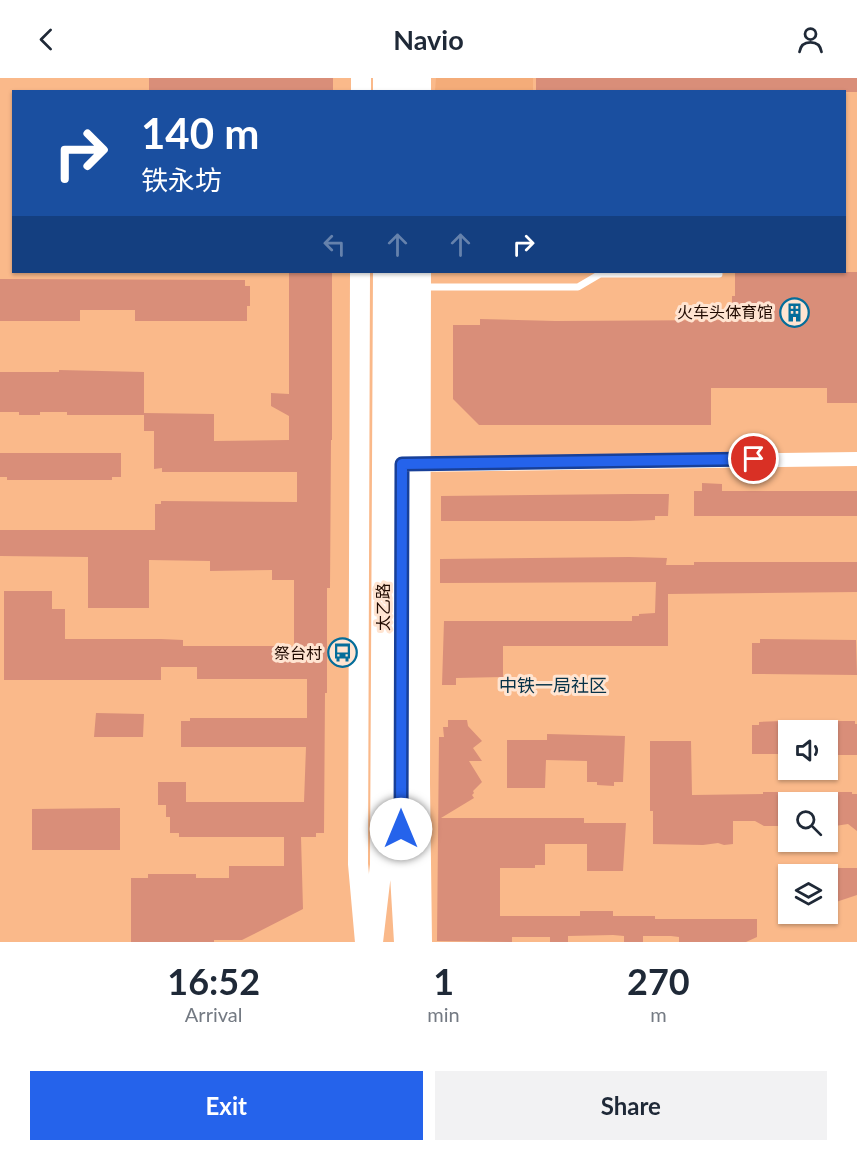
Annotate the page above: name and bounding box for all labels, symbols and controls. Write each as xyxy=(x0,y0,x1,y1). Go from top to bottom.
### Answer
icon: back xyxy=(30,23,63,56)
text: Navio xyxy=(393,23,464,56)
icon: person xyxy=(794,23,827,56)
text: 140 m xyxy=(141,108,259,158)
icon: right xyxy=(42,114,120,192)
text: 铁永坊 xyxy=(141,163,222,196)
icon: left xyxy=(318,228,351,261)
icon: ahead xyxy=(381,228,414,261)
icon: ahead xyxy=(444,228,477,261)
icon: right xyxy=(507,228,540,261)
building icon: 火车头体育馆 xyxy=(778,296,810,328)
place label: 火车头体育馆 xyxy=(677,302,773,321)
pin xyxy=(728,433,779,484)
icon: arrive xyxy=(737,442,770,475)
street label: 太乙路 xyxy=(373,583,392,631)
bus stop icon: 祭台村 xyxy=(327,637,359,669)
place label: 祭台村 xyxy=(274,643,322,662)
district label: 中铁一局社区 xyxy=(499,674,607,696)
map controls xyxy=(778,720,838,924)
button: sound xyxy=(778,720,838,780)
button: search xyxy=(778,792,838,852)
position arrow xyxy=(369,797,433,861)
button: layers xyxy=(778,864,838,924)
text: 16:52 xyxy=(167,959,260,1003)
text: 1 xyxy=(433,959,454,1003)
text: 270 xyxy=(627,959,690,1003)
text: Arrival xyxy=(185,1002,242,1026)
text: min xyxy=(427,1002,460,1026)
text: m xyxy=(650,1002,667,1026)
button: Exit xyxy=(30,1071,423,1140)
button: Share xyxy=(435,1071,827,1140)

